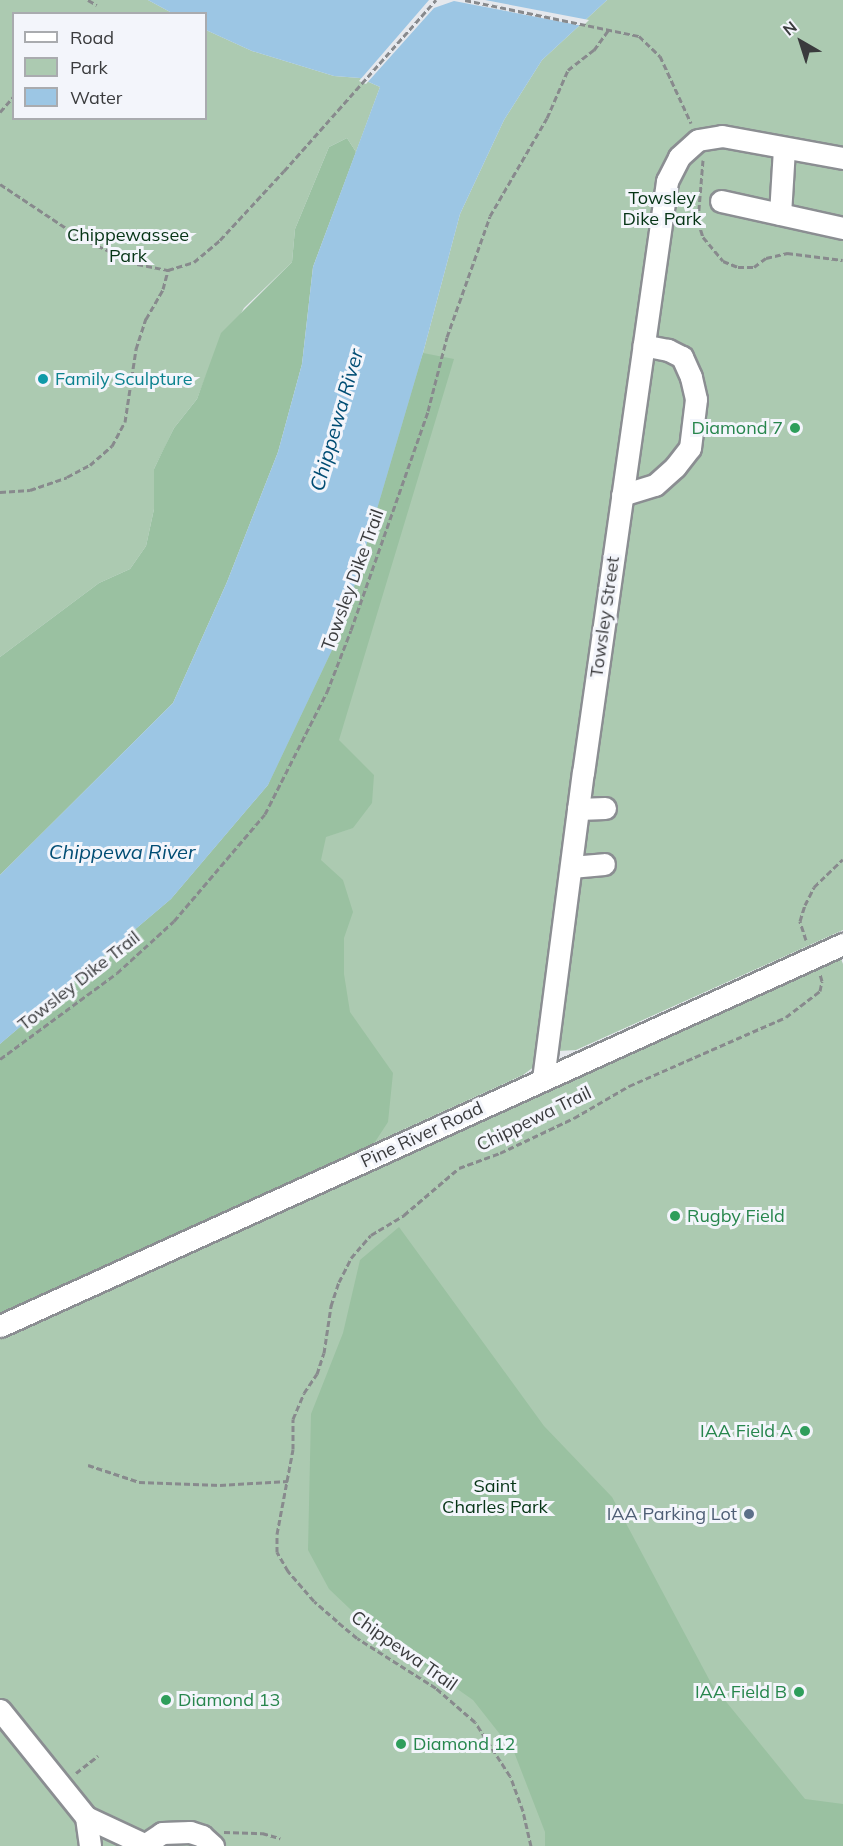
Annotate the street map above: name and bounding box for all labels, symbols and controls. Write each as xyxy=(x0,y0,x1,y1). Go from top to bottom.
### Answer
legend xyxy=(12,12,207,120)
north arrow xyxy=(771,12,831,72)
text: N xyxy=(779,16,801,40)
text: Road xyxy=(70,26,114,49)
text: Park xyxy=(70,56,108,79)
text: Water xyxy=(70,86,122,109)
park label: Towsley Dike Park xyxy=(622,188,702,230)
park label: Chippewassee Park xyxy=(67,225,189,268)
water label: Chippewa River xyxy=(304,346,368,494)
place label: Family Sculpture xyxy=(55,368,193,390)
marker: Family Sculpture xyxy=(36,372,50,386)
place label: Diamond 7 xyxy=(692,417,783,439)
marker: Diamond 7 xyxy=(788,421,802,435)
street label: Towsley Dike Trail xyxy=(317,506,389,654)
street label: Towsley Street xyxy=(586,555,624,679)
water label: Chippewa River xyxy=(49,839,195,863)
street label: Towsley Dike Trail xyxy=(14,927,144,1035)
street label: Chippewa Trail xyxy=(473,1082,595,1156)
street label: Pine River Road xyxy=(357,1097,487,1173)
place label: Rugby Field xyxy=(687,1205,785,1227)
marker: Rugby Field xyxy=(668,1209,682,1223)
place label: IAA Field A xyxy=(700,1420,793,1442)
marker: IAA Field A xyxy=(798,1424,812,1438)
park label: Saint Charles Park xyxy=(442,1476,548,1518)
place label: IAA Parking Lot xyxy=(607,1503,737,1525)
marker: IAA Parking Lot xyxy=(742,1507,756,1521)
street label: Chippewa Trail xyxy=(347,1606,461,1696)
place label: IAA Field B xyxy=(695,1681,787,1703)
marker: IAA Field B xyxy=(792,1685,806,1699)
place label: Diamond 13 xyxy=(178,1689,280,1711)
marker: Diamond 13 xyxy=(159,1693,173,1707)
place label: Diamond 12 xyxy=(413,1733,515,1755)
marker: Diamond 12 xyxy=(394,1737,408,1751)

